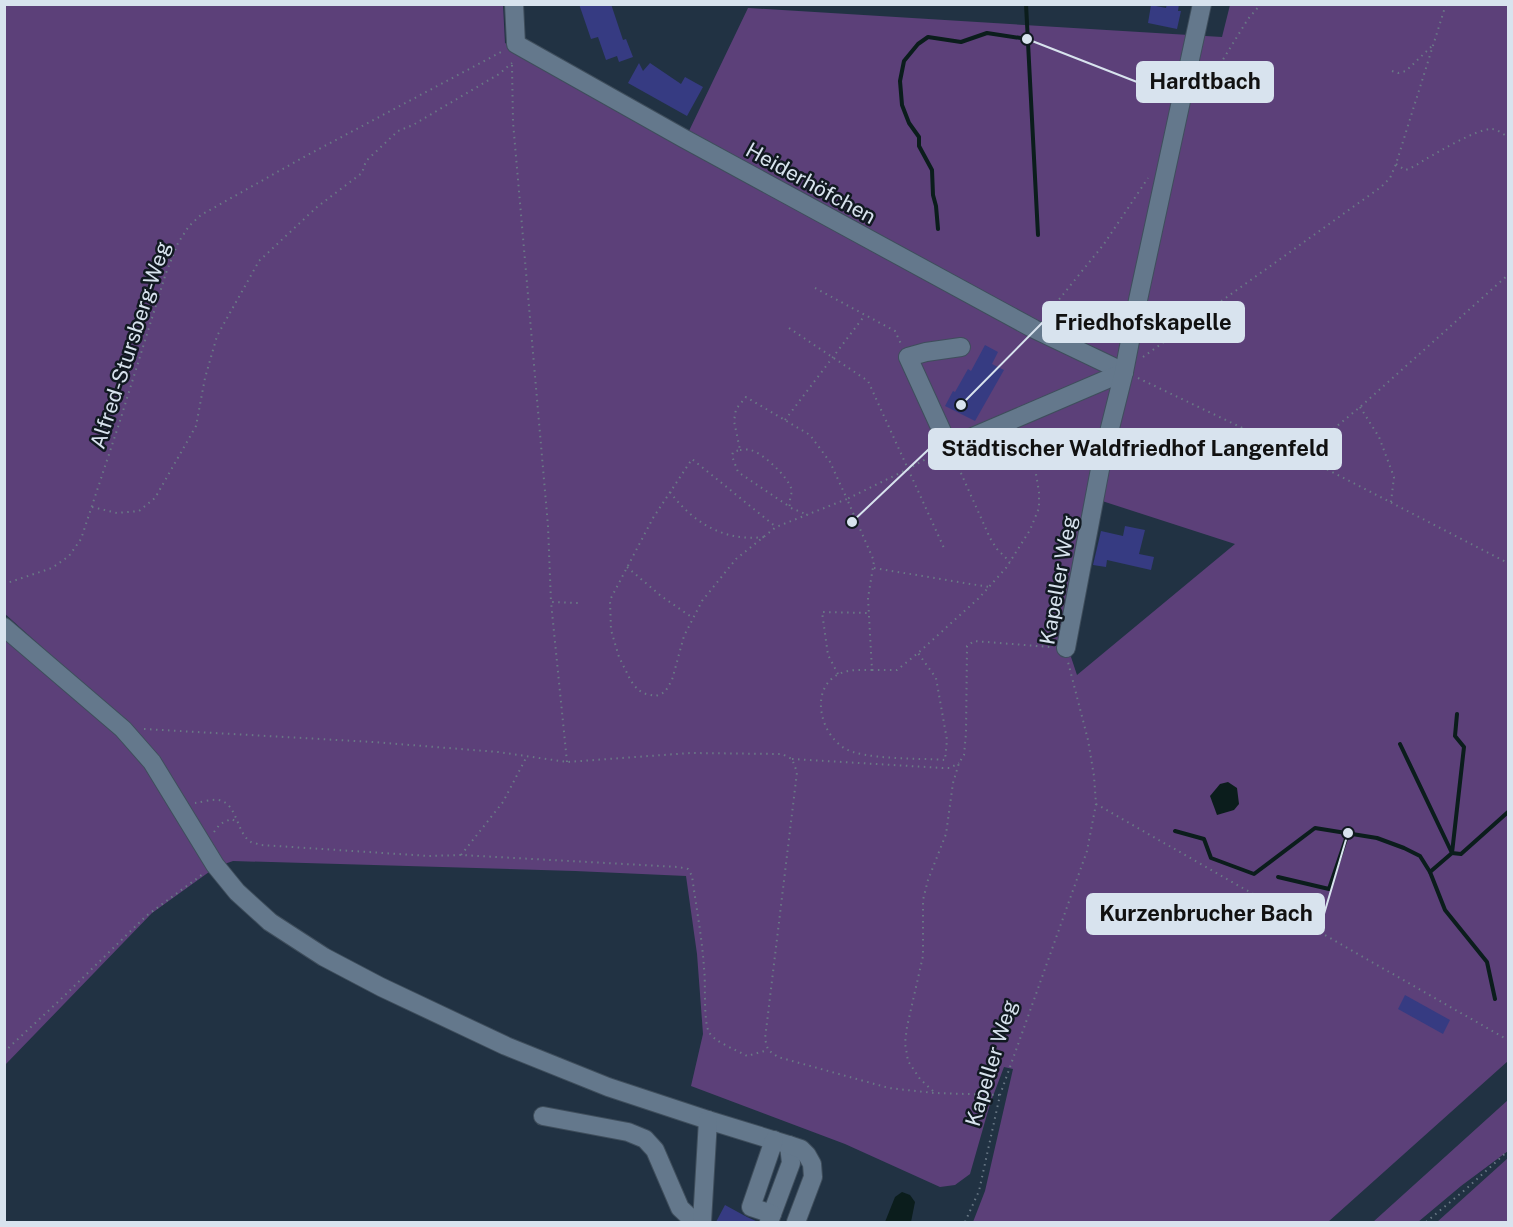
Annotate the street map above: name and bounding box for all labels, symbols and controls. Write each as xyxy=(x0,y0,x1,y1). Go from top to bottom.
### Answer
callout: Hardtbach xyxy=(1137,62,1273,102)
text: Hardtbach xyxy=(1149,68,1261,94)
street label: Heiderhöfchen xyxy=(742,137,880,229)
street label: Alfred-Stursberg-Weg xyxy=(85,238,175,452)
callout: Friedhofskapelle xyxy=(1043,302,1244,342)
text: Friedhofskapelle xyxy=(1054,309,1232,335)
callout: Städtischer Waldfriedhof Langenfeld xyxy=(929,429,1341,469)
text: Städtischer Waldfriedhof Langenfeld xyxy=(941,435,1329,461)
street label: Kapeller Weg xyxy=(1034,513,1082,647)
callout: Kurzenbrucher Bach xyxy=(1087,894,1324,934)
text: Kurzenbrucher Bach xyxy=(1099,900,1313,926)
street label: Kapeller Weg xyxy=(960,997,1022,1129)

